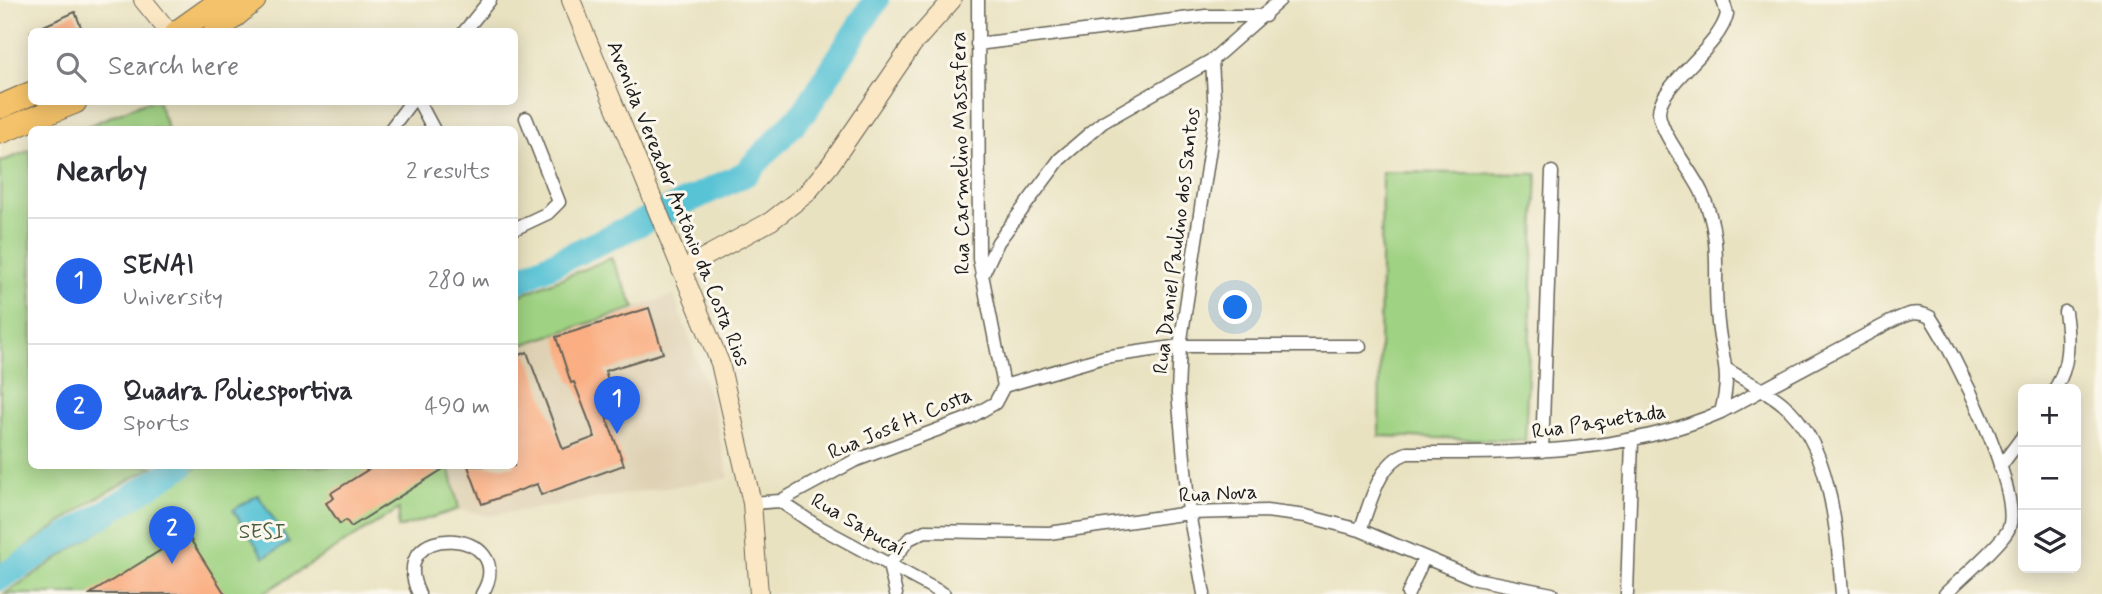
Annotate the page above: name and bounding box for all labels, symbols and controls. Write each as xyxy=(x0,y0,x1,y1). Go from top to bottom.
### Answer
search box xyxy=(28,28,518,105)
street label: Rua Carmelino Massafera xyxy=(945,31,977,275)
street label: Avenida Vereador Antônio da Costa Rios xyxy=(600,37,756,371)
icon: search xyxy=(52,48,90,86)
text: Search here xyxy=(108,50,239,84)
street label: Rua Daniel Paulino dos Santos xyxy=(1147,106,1207,376)
text: Nearby xyxy=(56,152,147,191)
text: 2 results xyxy=(406,157,490,187)
text: SENAI xyxy=(123,249,194,283)
text: 1 xyxy=(74,266,84,296)
text: 280 m xyxy=(428,266,490,296)
text: University xyxy=(123,283,223,313)
your location xyxy=(1218,290,1252,324)
text: Quadra Poliesportiva xyxy=(123,375,353,409)
pin: 1 xyxy=(594,376,640,434)
street label: Rua José H. Costa xyxy=(824,381,976,467)
map controls xyxy=(2018,384,2081,573)
button: + xyxy=(2018,384,2081,447)
text: 2 xyxy=(73,392,85,422)
text: 490 m xyxy=(425,392,490,422)
street label: Rua Paquetada xyxy=(1530,398,1668,446)
text: Sports xyxy=(123,409,190,439)
button: − xyxy=(2018,447,2081,510)
street label: Rua Nova xyxy=(1178,478,1258,510)
street label: Rua Sapucaí xyxy=(806,487,910,563)
pin: 2 xyxy=(149,506,195,564)
button: layers xyxy=(2018,510,2081,573)
park label: SESI xyxy=(239,518,285,546)

